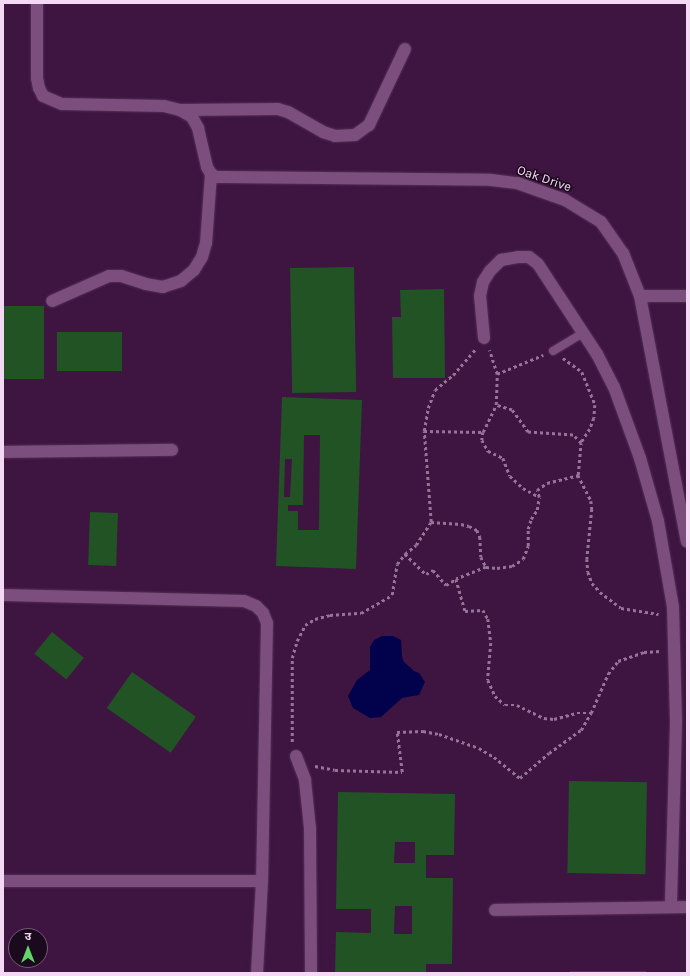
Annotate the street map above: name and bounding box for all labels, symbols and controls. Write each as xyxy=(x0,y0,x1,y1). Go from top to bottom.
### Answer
street label: Oak Drive xyxy=(515,162,573,196)
north arrow xyxy=(8,928,48,968)
text: उ xyxy=(25,930,31,943)

